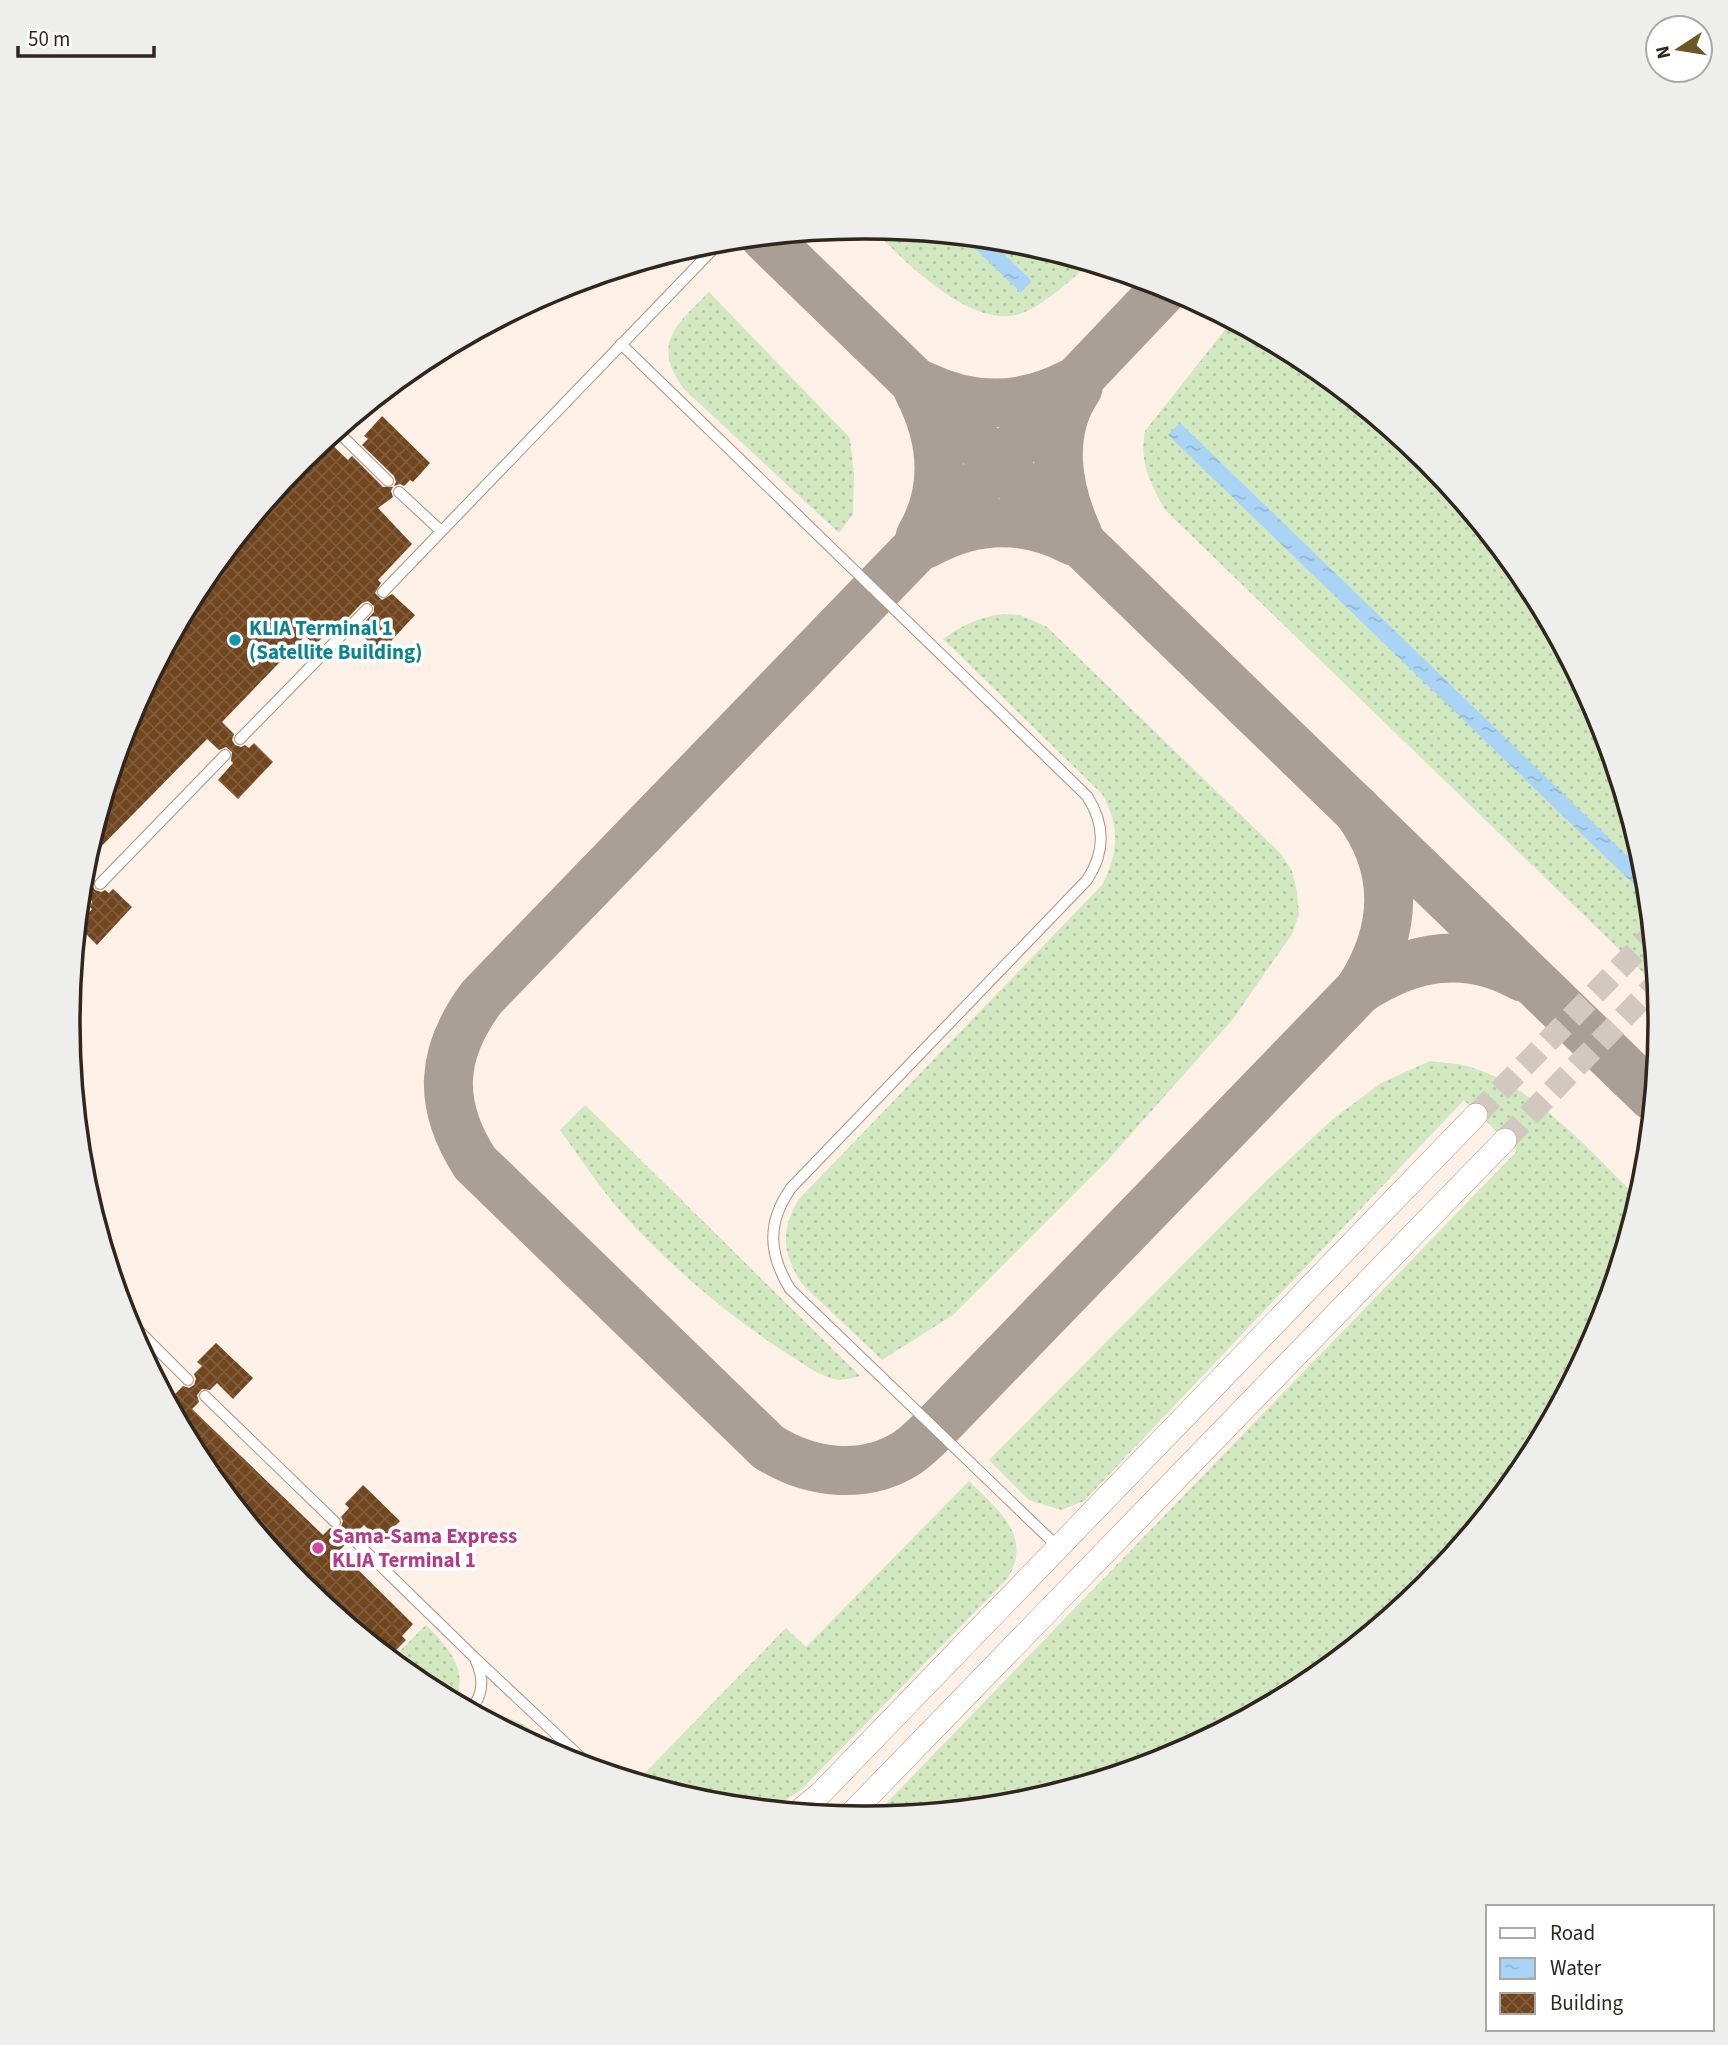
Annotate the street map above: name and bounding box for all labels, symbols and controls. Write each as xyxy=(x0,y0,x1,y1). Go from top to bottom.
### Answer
scale bar xyxy=(18,14,154,58)
north arrow xyxy=(1644,14,1714,84)
text: 50 m xyxy=(28,24,70,54)
text: N xyxy=(1649,43,1678,61)
place label: KLIA Terminal 1 (Satellite Building) xyxy=(249,613,422,667)
marker: KLIA Terminal 1 (Satellite Building) xyxy=(227,632,243,648)
place label: Sama-Sama Express KLIA Terminal 1 xyxy=(332,1521,517,1575)
marker: Sama-Sama Express KLIA Terminal 1 xyxy=(310,1540,326,1556)
legend xyxy=(1486,1905,1714,2031)
text: Road xyxy=(1550,1918,1595,1948)
text: Water xyxy=(1550,1953,1602,1983)
text: Building xyxy=(1550,1988,1624,2018)

